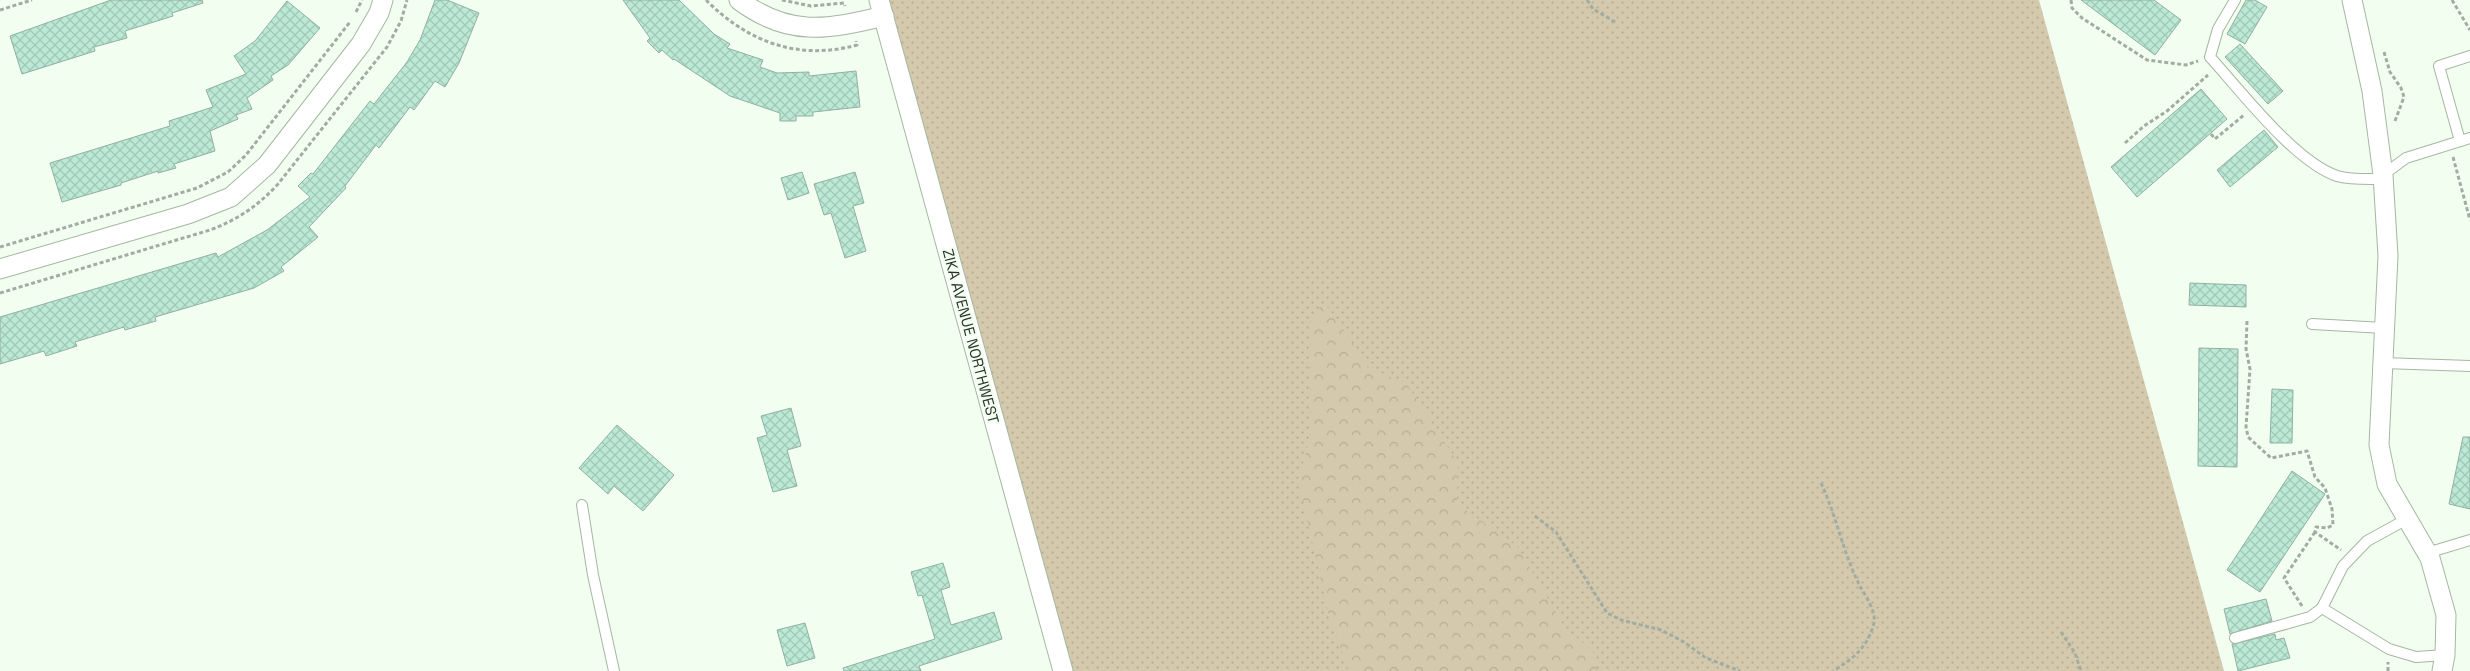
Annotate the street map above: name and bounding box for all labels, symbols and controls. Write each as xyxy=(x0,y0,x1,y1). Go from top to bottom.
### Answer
street label: ZIKA AVENUE NORTHWEST xyxy=(939,247,1004,426)

